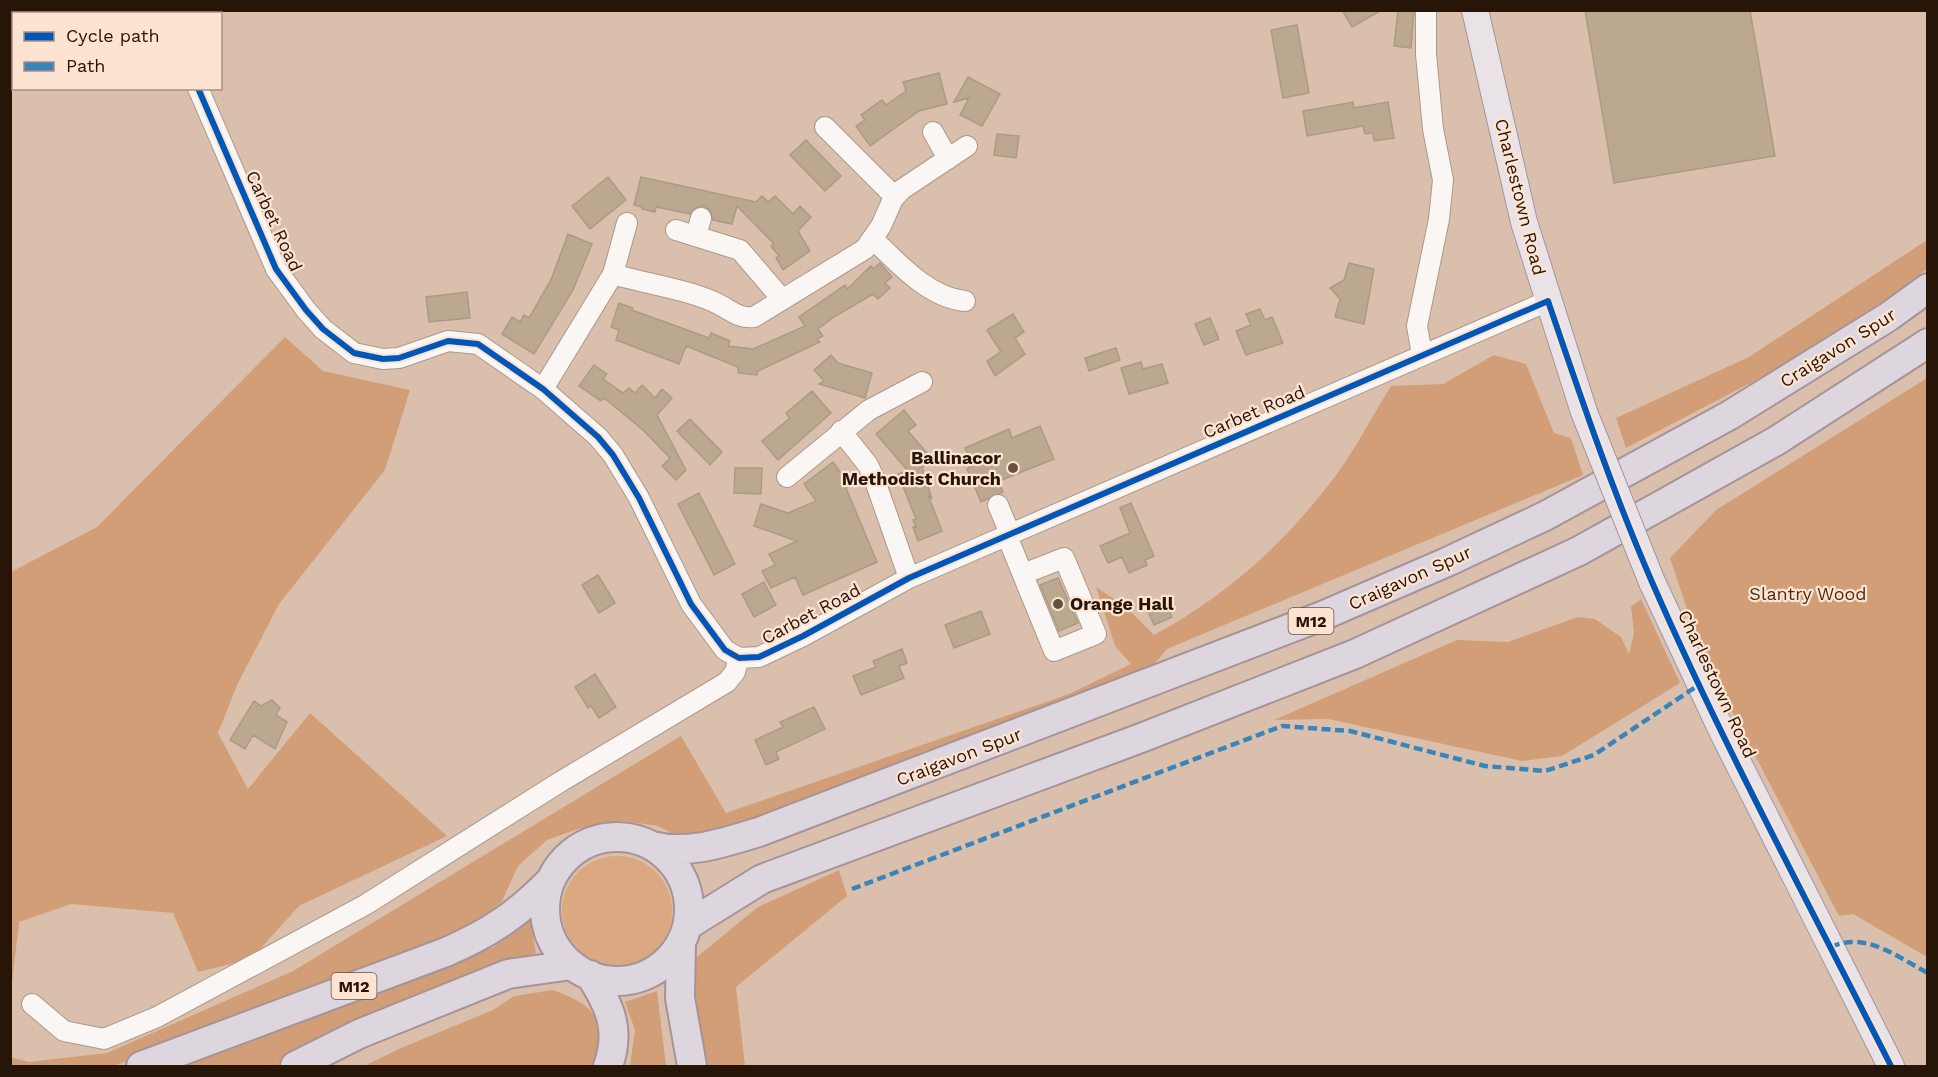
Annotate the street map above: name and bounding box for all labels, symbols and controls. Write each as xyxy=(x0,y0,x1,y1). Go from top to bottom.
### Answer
legend xyxy=(12,12,222,90)
text: Cycle path xyxy=(66,25,160,46)
text: Path xyxy=(66,55,106,76)
street label: Charlestown Road xyxy=(1491,116,1550,277)
street label: Carbet Road xyxy=(242,167,307,275)
street label: Craigavon Spur xyxy=(1776,304,1899,392)
street label: Carbet Road xyxy=(1200,381,1308,442)
place label: Ballinacor Methodist Church xyxy=(842,447,1001,489)
marker: Ballinacor Methodist Church xyxy=(1006,461,1020,475)
street label: Craigavon Spur xyxy=(1345,541,1475,614)
street label: Carbet Road xyxy=(758,579,864,648)
park label: Slantry Wood xyxy=(1749,583,1867,604)
place label: Orange Hall xyxy=(1070,593,1174,614)
marker: Orange Hall xyxy=(1051,597,1065,611)
street label: Charlestown Road xyxy=(1674,607,1761,761)
road number: M12 xyxy=(1288,608,1334,634)
street label: Craigavon Spur xyxy=(893,723,1024,790)
road number: M12 xyxy=(332,973,376,999)

